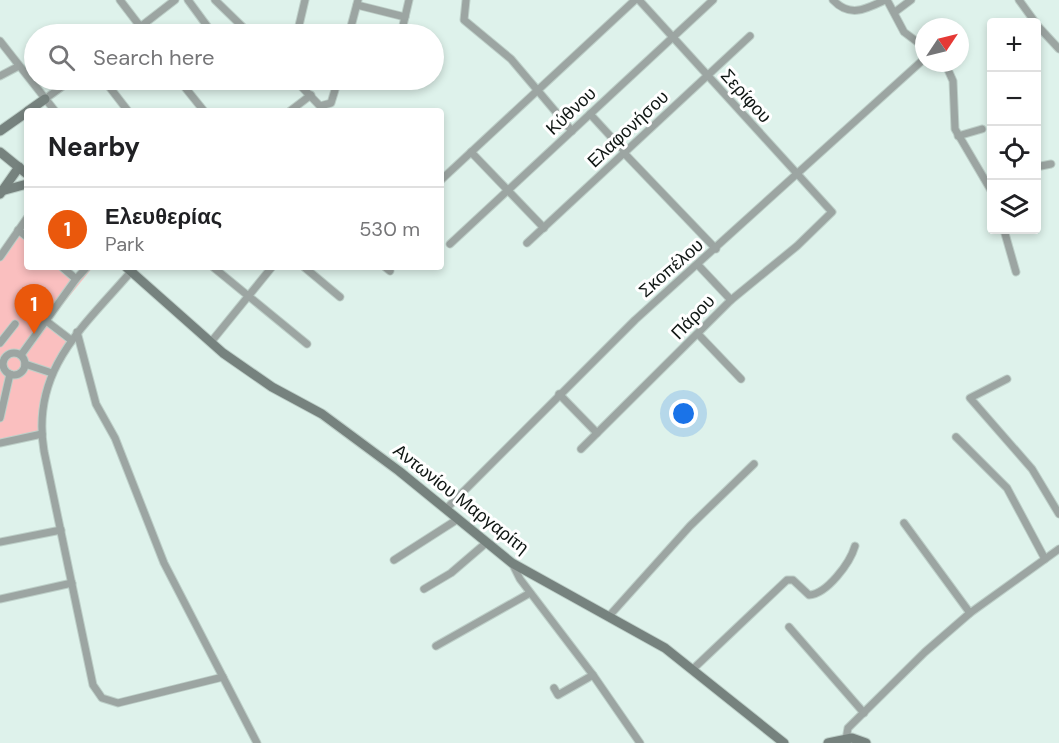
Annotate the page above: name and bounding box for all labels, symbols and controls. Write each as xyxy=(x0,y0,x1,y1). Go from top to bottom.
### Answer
north arrow xyxy=(915,18,969,72)
map controls xyxy=(987,18,1041,234)
button: + xyxy=(987,18,1041,72)
search box xyxy=(24,24,444,90)
icon: search xyxy=(45,41,78,74)
text: Search here xyxy=(93,43,214,72)
street label: Σερίφου xyxy=(715,64,777,128)
button: − xyxy=(987,72,1041,126)
street label: Κύθνου xyxy=(541,82,601,140)
street label: Ελαφονήσου xyxy=(582,85,674,173)
button: locate xyxy=(987,126,1041,180)
text: Nearby xyxy=(48,130,140,164)
button: layers xyxy=(987,180,1041,234)
text: Ελευθερίας xyxy=(105,202,222,231)
text: 1 xyxy=(64,216,71,242)
text: 530 m xyxy=(359,216,420,242)
text: Park xyxy=(105,231,145,257)
street label: Σκοπέλου xyxy=(634,233,708,303)
pin: 1 xyxy=(15,284,54,334)
street label: Πάρου xyxy=(666,289,720,345)
your location xyxy=(669,399,698,428)
street label: Αντωνίου Μαργαρίτη xyxy=(388,439,534,559)

